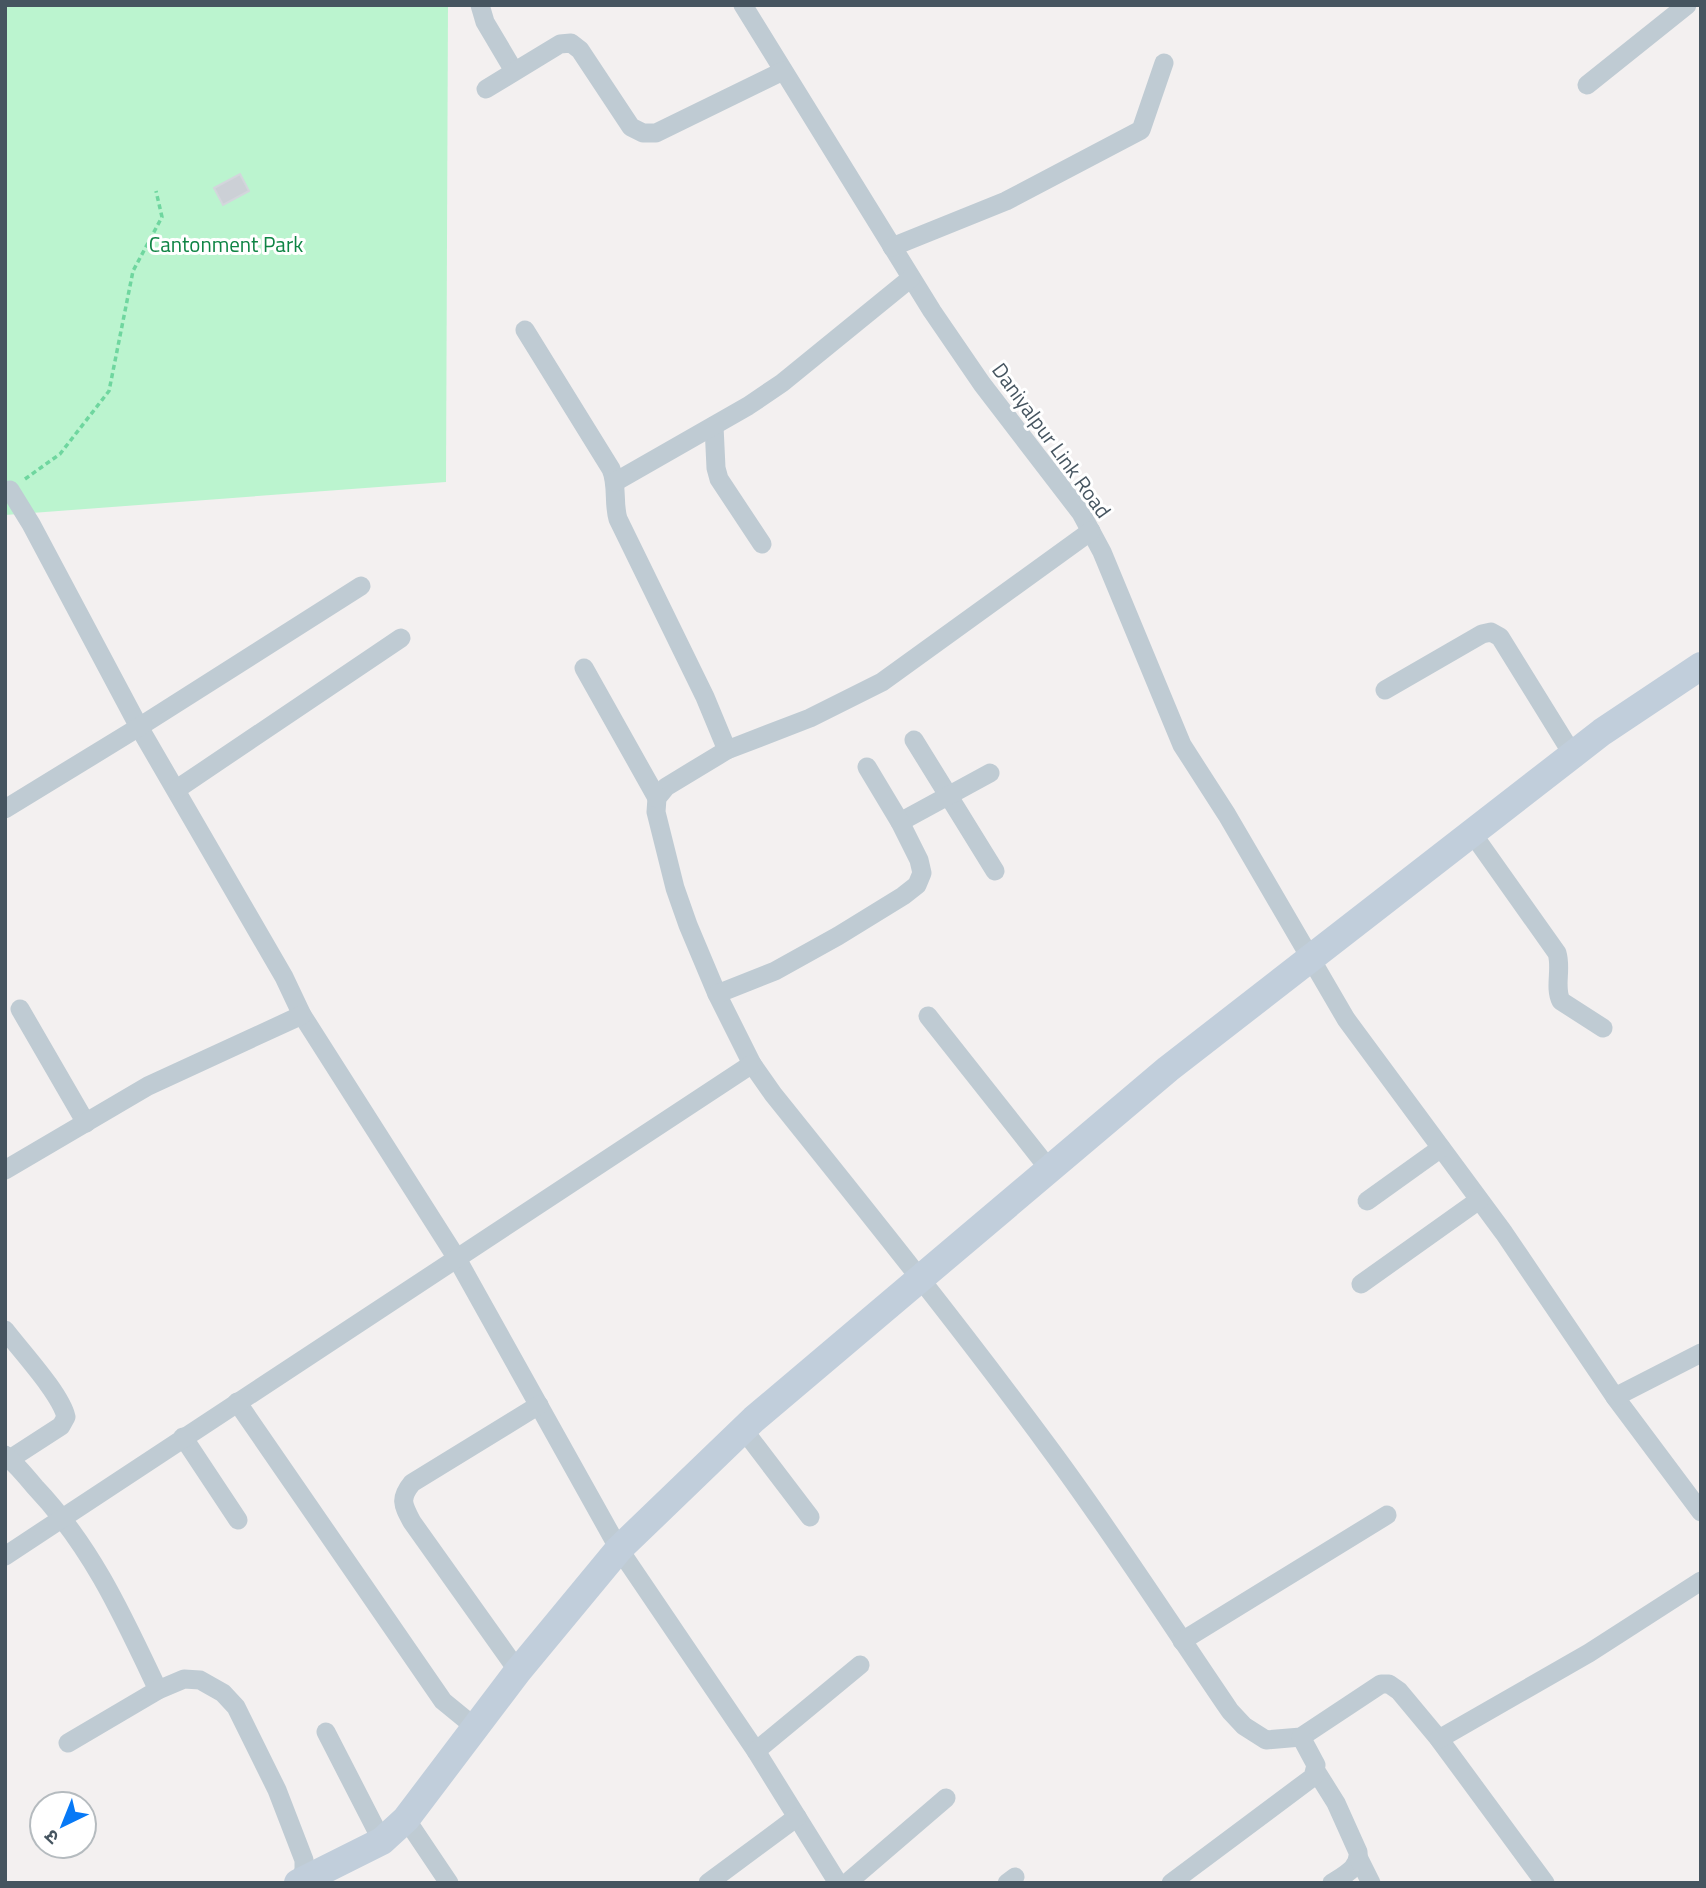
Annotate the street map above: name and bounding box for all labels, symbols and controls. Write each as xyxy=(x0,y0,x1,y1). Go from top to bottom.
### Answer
park label: Cantonment Park xyxy=(149,228,303,260)
street label: Daniyalpur Link Road xyxy=(985,356,1119,524)
north arrow xyxy=(28,1790,98,1860)
text: उ xyxy=(36,1823,65,1852)

